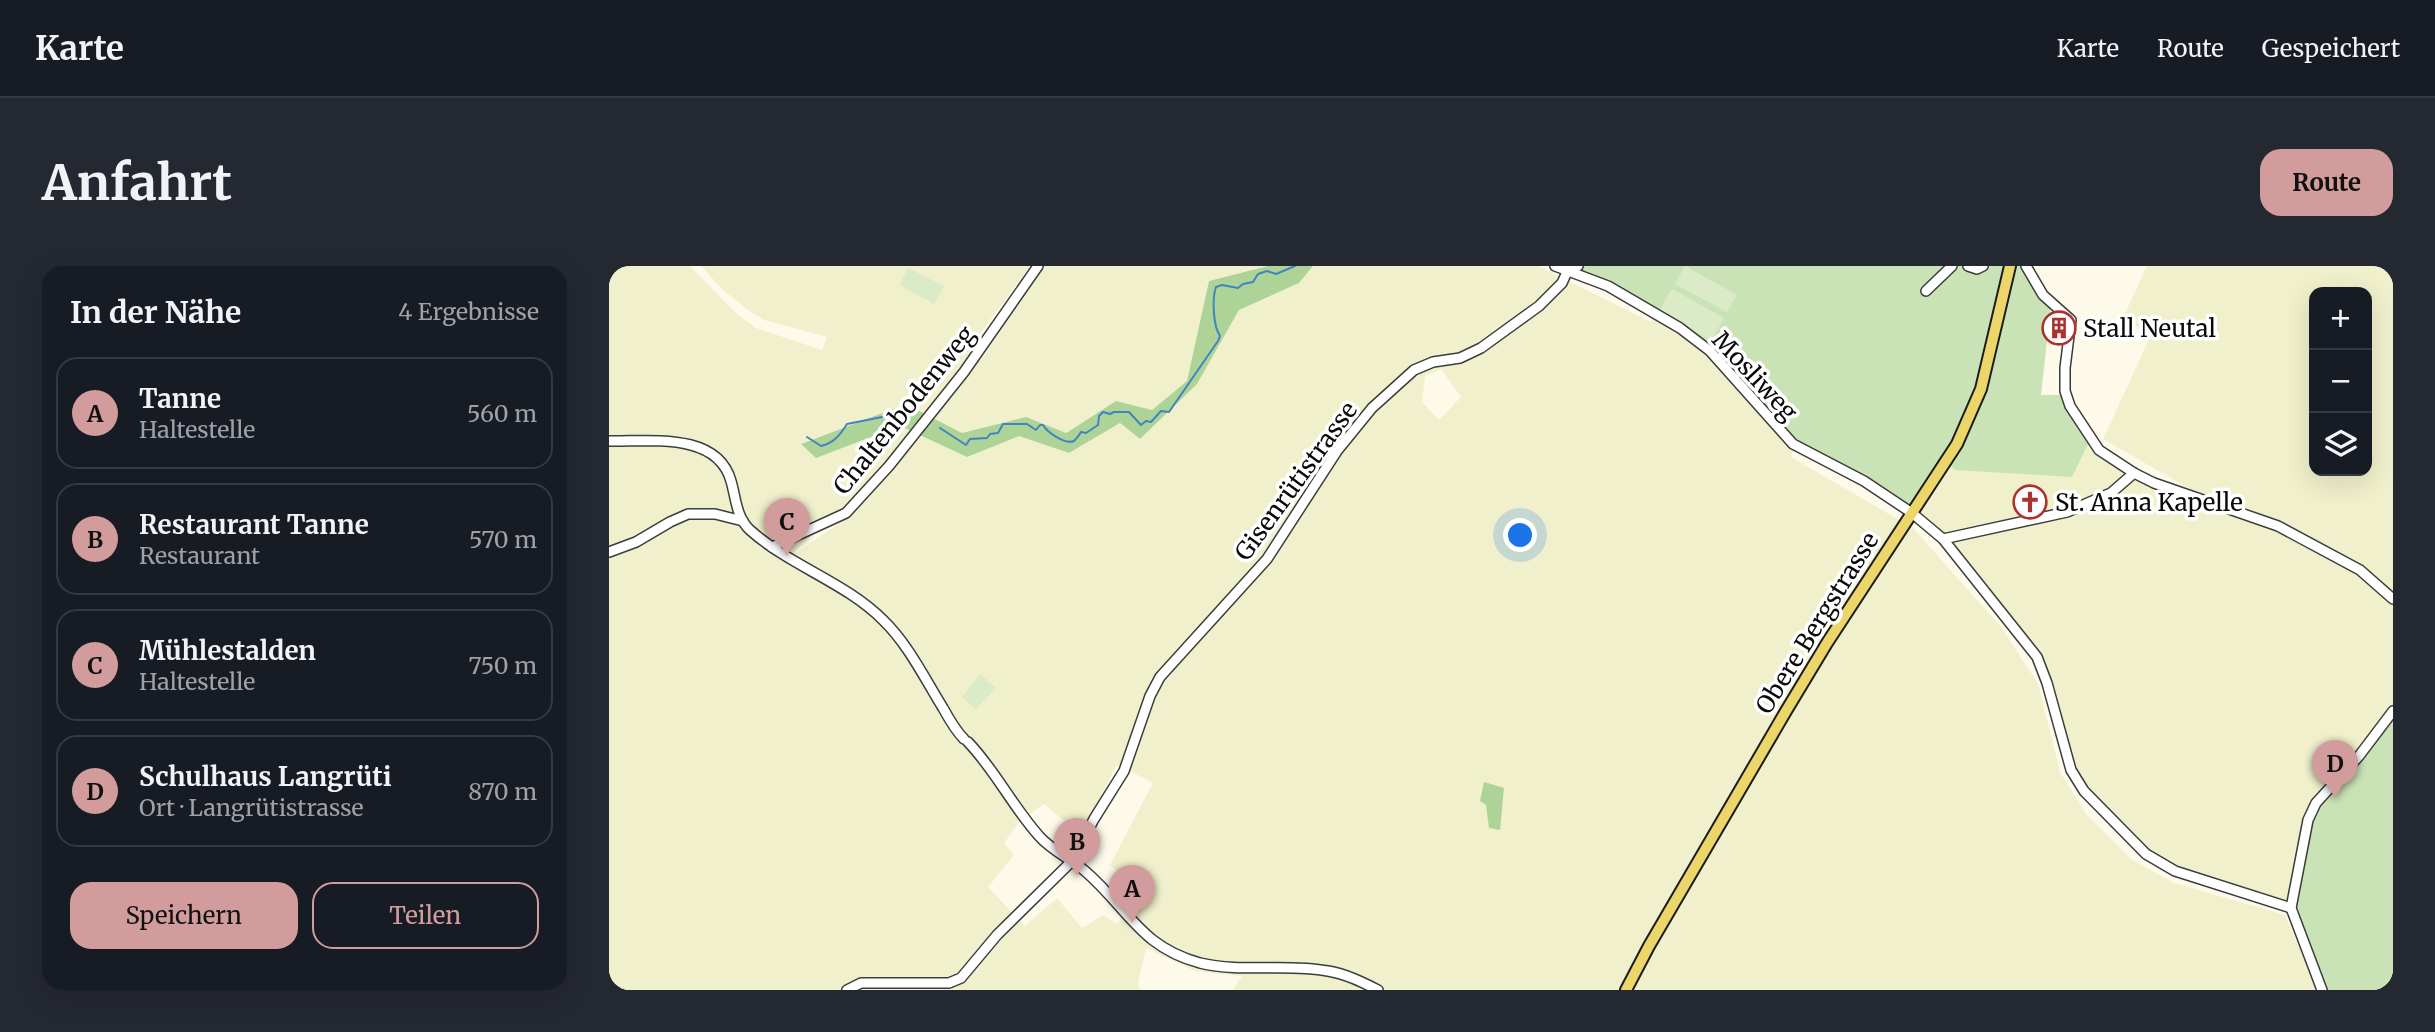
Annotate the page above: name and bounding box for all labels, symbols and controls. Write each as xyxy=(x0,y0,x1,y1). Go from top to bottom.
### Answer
text: Karte xyxy=(35,28,124,69)
text: Karte xyxy=(2057,33,2119,64)
text: Route xyxy=(2157,33,2224,64)
text: Gespeichert xyxy=(2262,33,2400,64)
button: Route xyxy=(2260,149,2393,216)
text: Anfahrt xyxy=(42,152,232,213)
map controls xyxy=(2309,287,2372,476)
button: + xyxy=(2309,287,2372,350)
text: In der Nähe xyxy=(70,293,241,331)
text: 4 Ergebnisse xyxy=(398,297,539,326)
building icon: Stall Neutal xyxy=(2040,309,2078,347)
place label: Stall Neutal xyxy=(2083,313,2216,344)
street label: Chaltenbodenweg xyxy=(826,319,982,501)
street label: Mosliweg xyxy=(1706,325,1805,428)
button: − xyxy=(2309,350,2372,413)
text: Tanne xyxy=(139,382,221,415)
street label: Gisenrütistrasse xyxy=(1228,395,1364,567)
text: A xyxy=(87,399,103,428)
text: 560 m xyxy=(467,399,537,428)
button: layers xyxy=(2309,413,2372,476)
text: Haltestelle xyxy=(139,415,255,444)
church icon: St. Anna Kapelle xyxy=(2011,483,2049,521)
place label: St. Anna Kapelle xyxy=(2055,487,2243,518)
pin: C xyxy=(764,498,810,556)
text: Restaurant Tanne xyxy=(139,508,369,541)
your location xyxy=(1503,518,1537,552)
text: B xyxy=(87,525,103,554)
text: 570 m xyxy=(469,525,537,554)
street label: Obere Bergstrasse xyxy=(1749,526,1885,720)
text: Restaurant xyxy=(139,541,260,570)
text: Mühlestalden xyxy=(139,634,316,667)
text: C xyxy=(87,651,103,680)
text: 750 m xyxy=(468,651,537,680)
text: Haltestelle xyxy=(139,667,255,696)
pin: D xyxy=(2312,740,2358,798)
text: Schulhaus Langrüti xyxy=(139,760,392,793)
text: D xyxy=(86,777,104,806)
text: 870 m xyxy=(468,777,537,806)
text: Ort · Langrütistrasse xyxy=(139,793,364,822)
pin: B xyxy=(1054,818,1100,876)
pin: A xyxy=(1109,865,1155,923)
button: Speichern xyxy=(70,882,298,949)
button: Teilen xyxy=(312,882,539,949)

